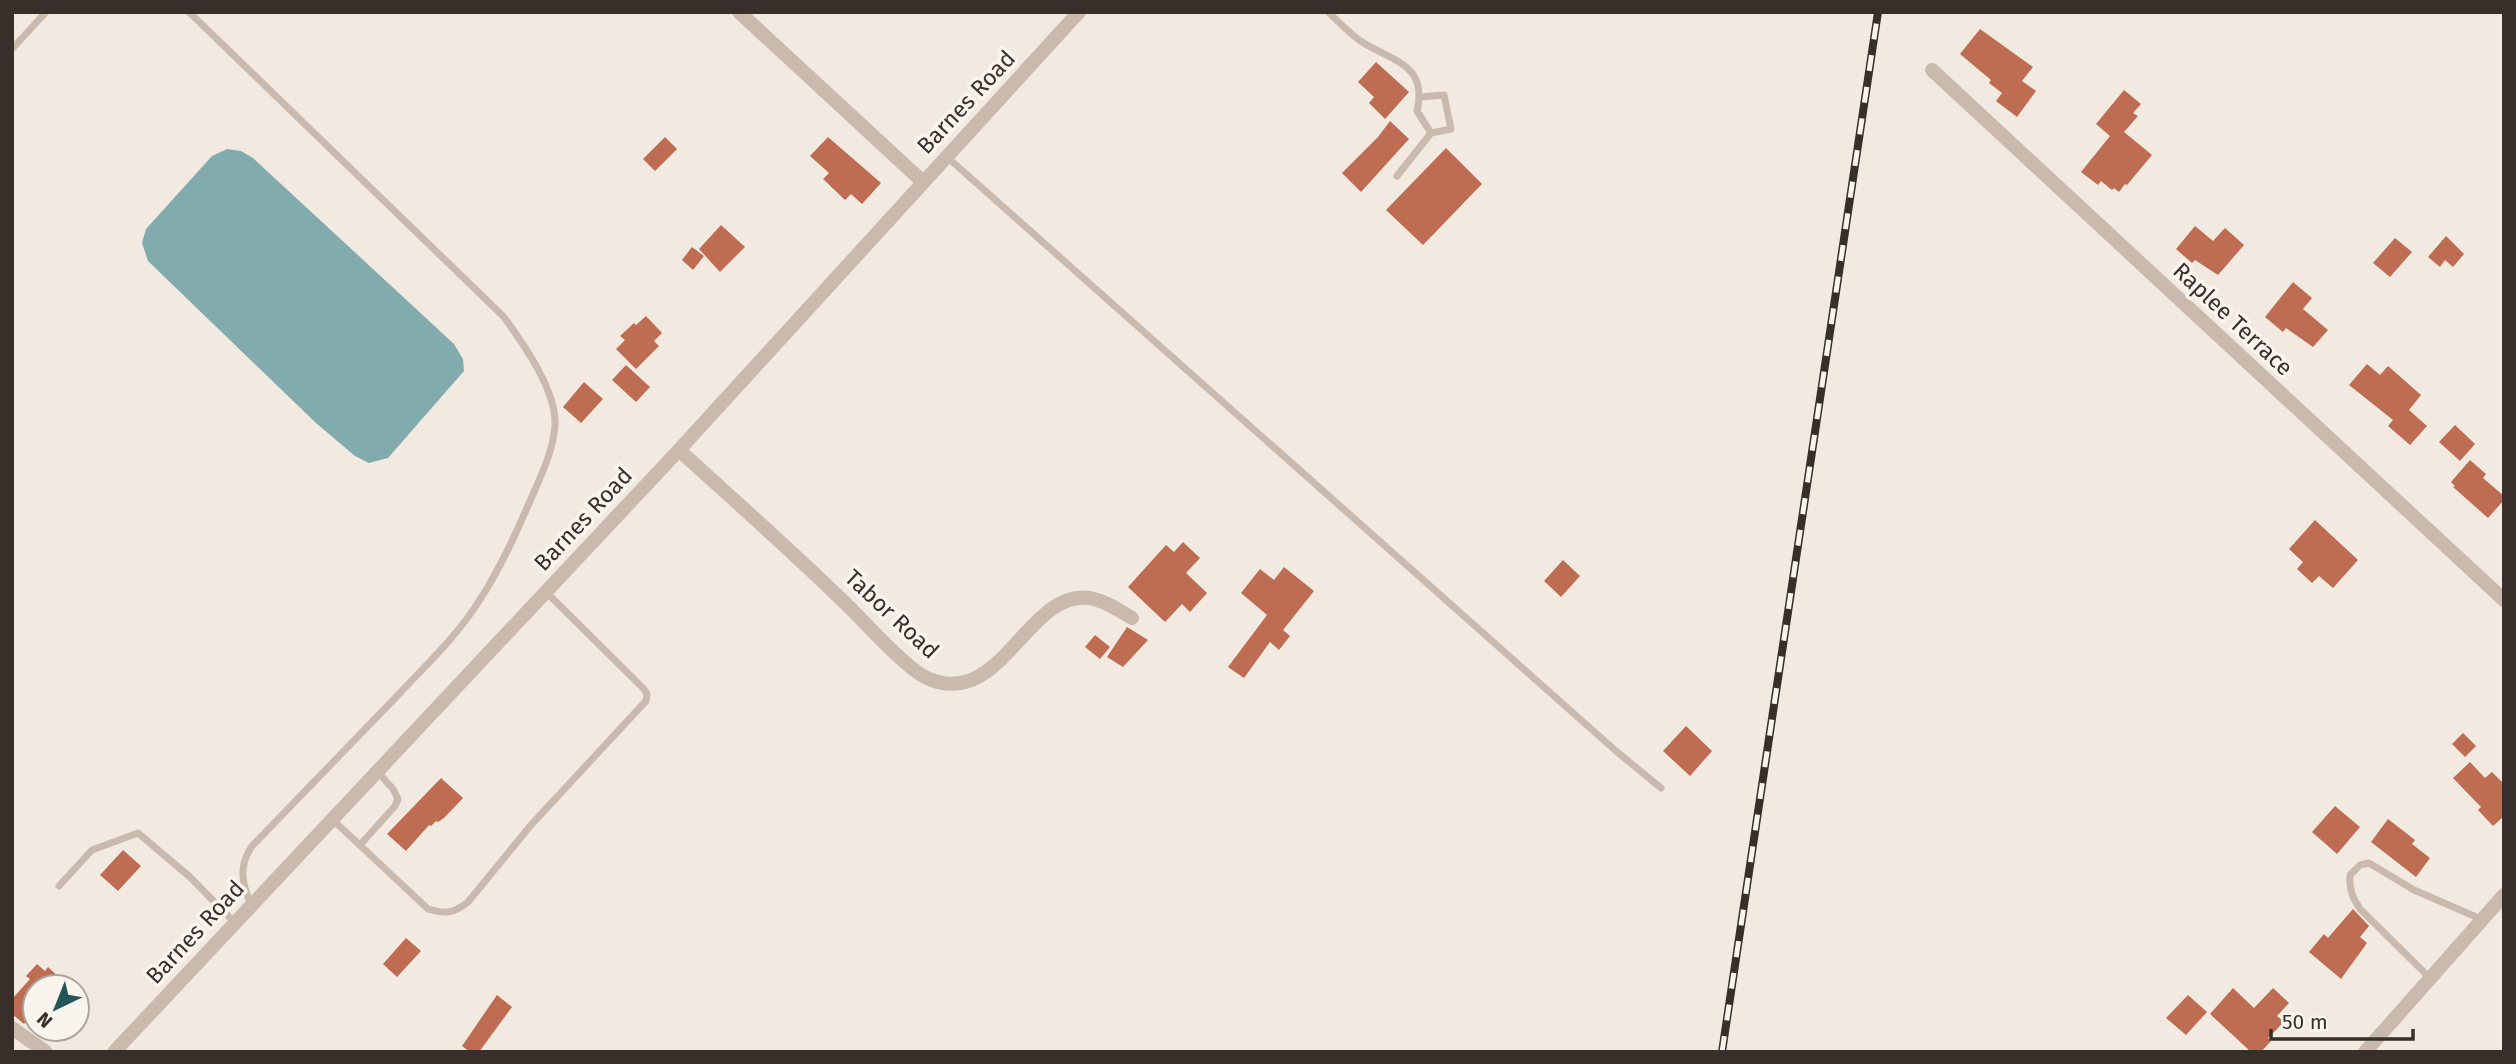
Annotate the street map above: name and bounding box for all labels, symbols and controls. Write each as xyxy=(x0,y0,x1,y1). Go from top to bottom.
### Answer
street label: Barnes Road xyxy=(911,44,1021,160)
street label: Raplee Terrace xyxy=(2167,256,2299,382)
street label: Barnes Road xyxy=(528,461,638,577)
street label: Tabor Road xyxy=(839,563,945,665)
street label: Barnes Road xyxy=(140,874,250,990)
north arrow xyxy=(21,973,91,1043)
scale bar xyxy=(2271,998,2413,1042)
text: N xyxy=(32,1007,57,1033)
text: 50 m xyxy=(2282,1009,2328,1035)

